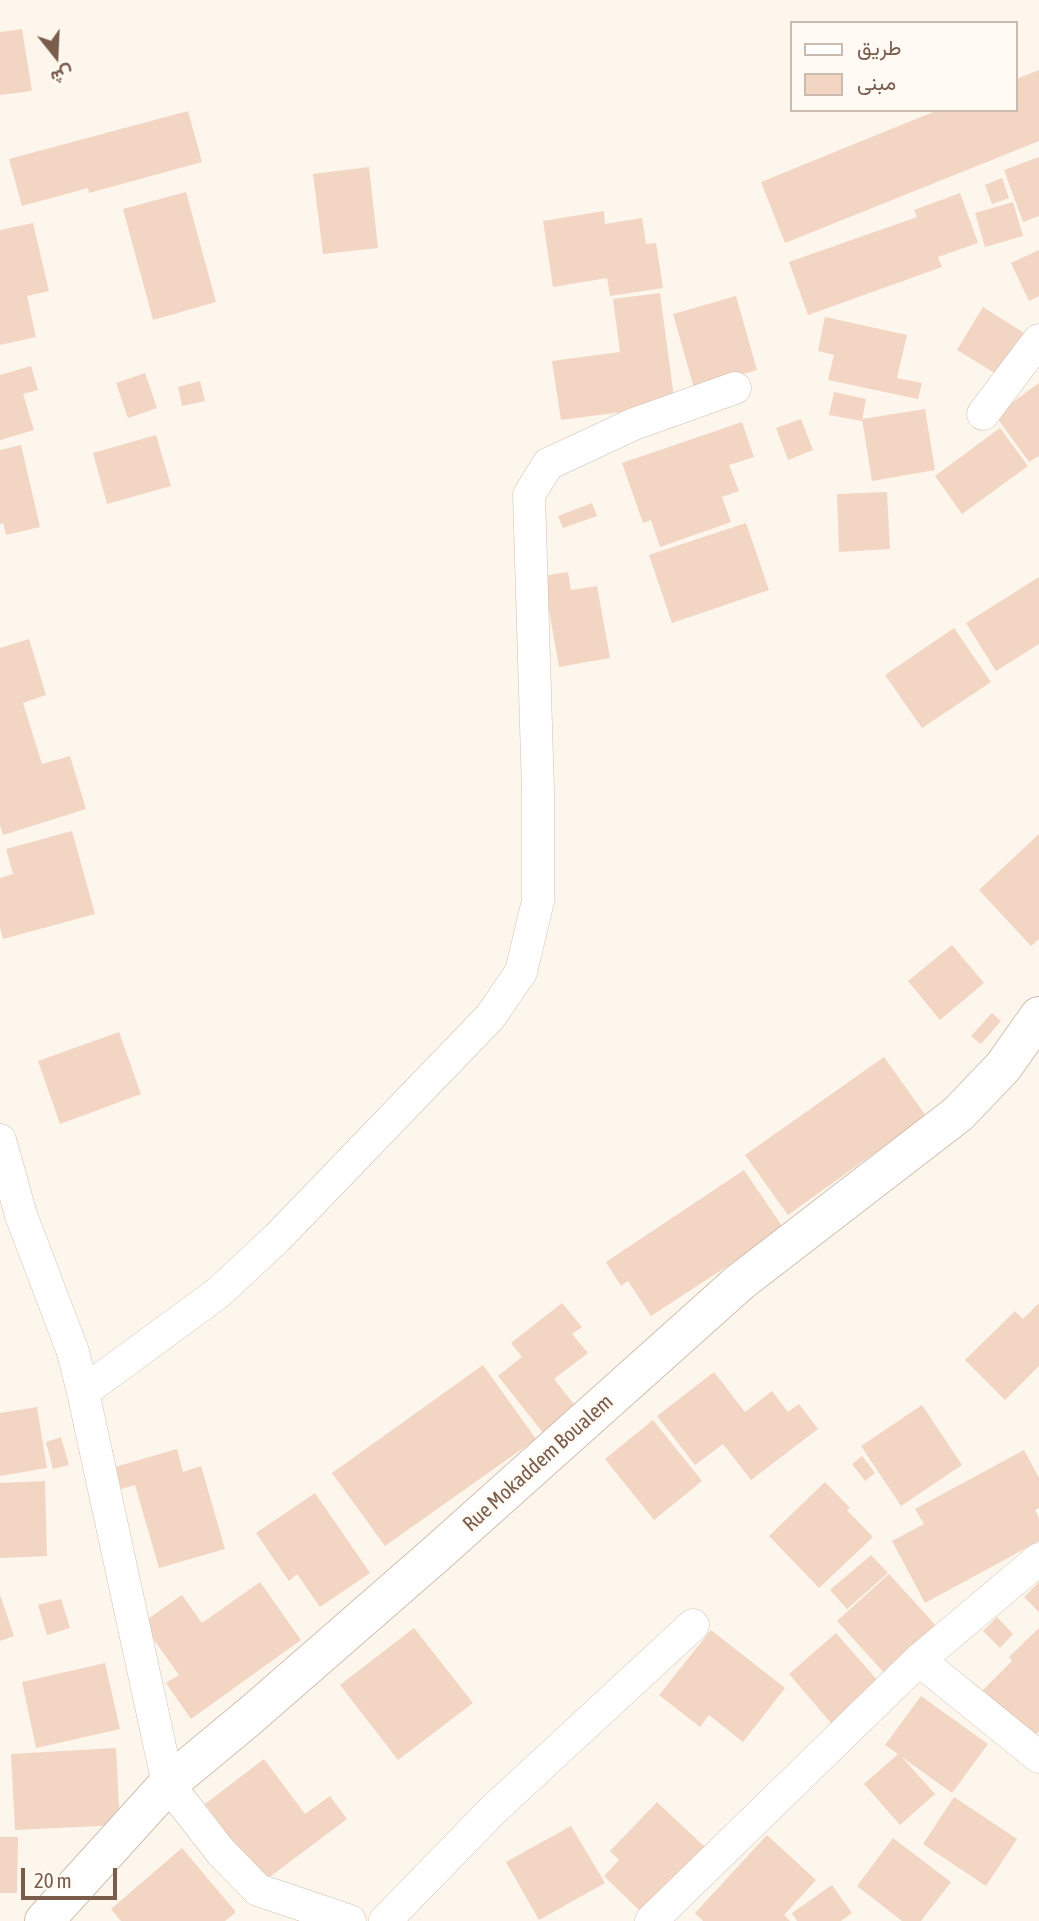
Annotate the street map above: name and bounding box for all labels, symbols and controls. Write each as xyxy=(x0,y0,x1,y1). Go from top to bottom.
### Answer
north arrow xyxy=(21,21,91,91)
legend xyxy=(790,21,1018,112)
text: طريق xyxy=(857,35,902,59)
text: ش xyxy=(48,62,77,90)
text: مبنى xyxy=(857,70,896,94)
street label: Rue Mokaddem Boualem xyxy=(458,1389,618,1537)
scale bar xyxy=(24,1854,121,1898)
text: 20 m xyxy=(34,1868,72,1892)

